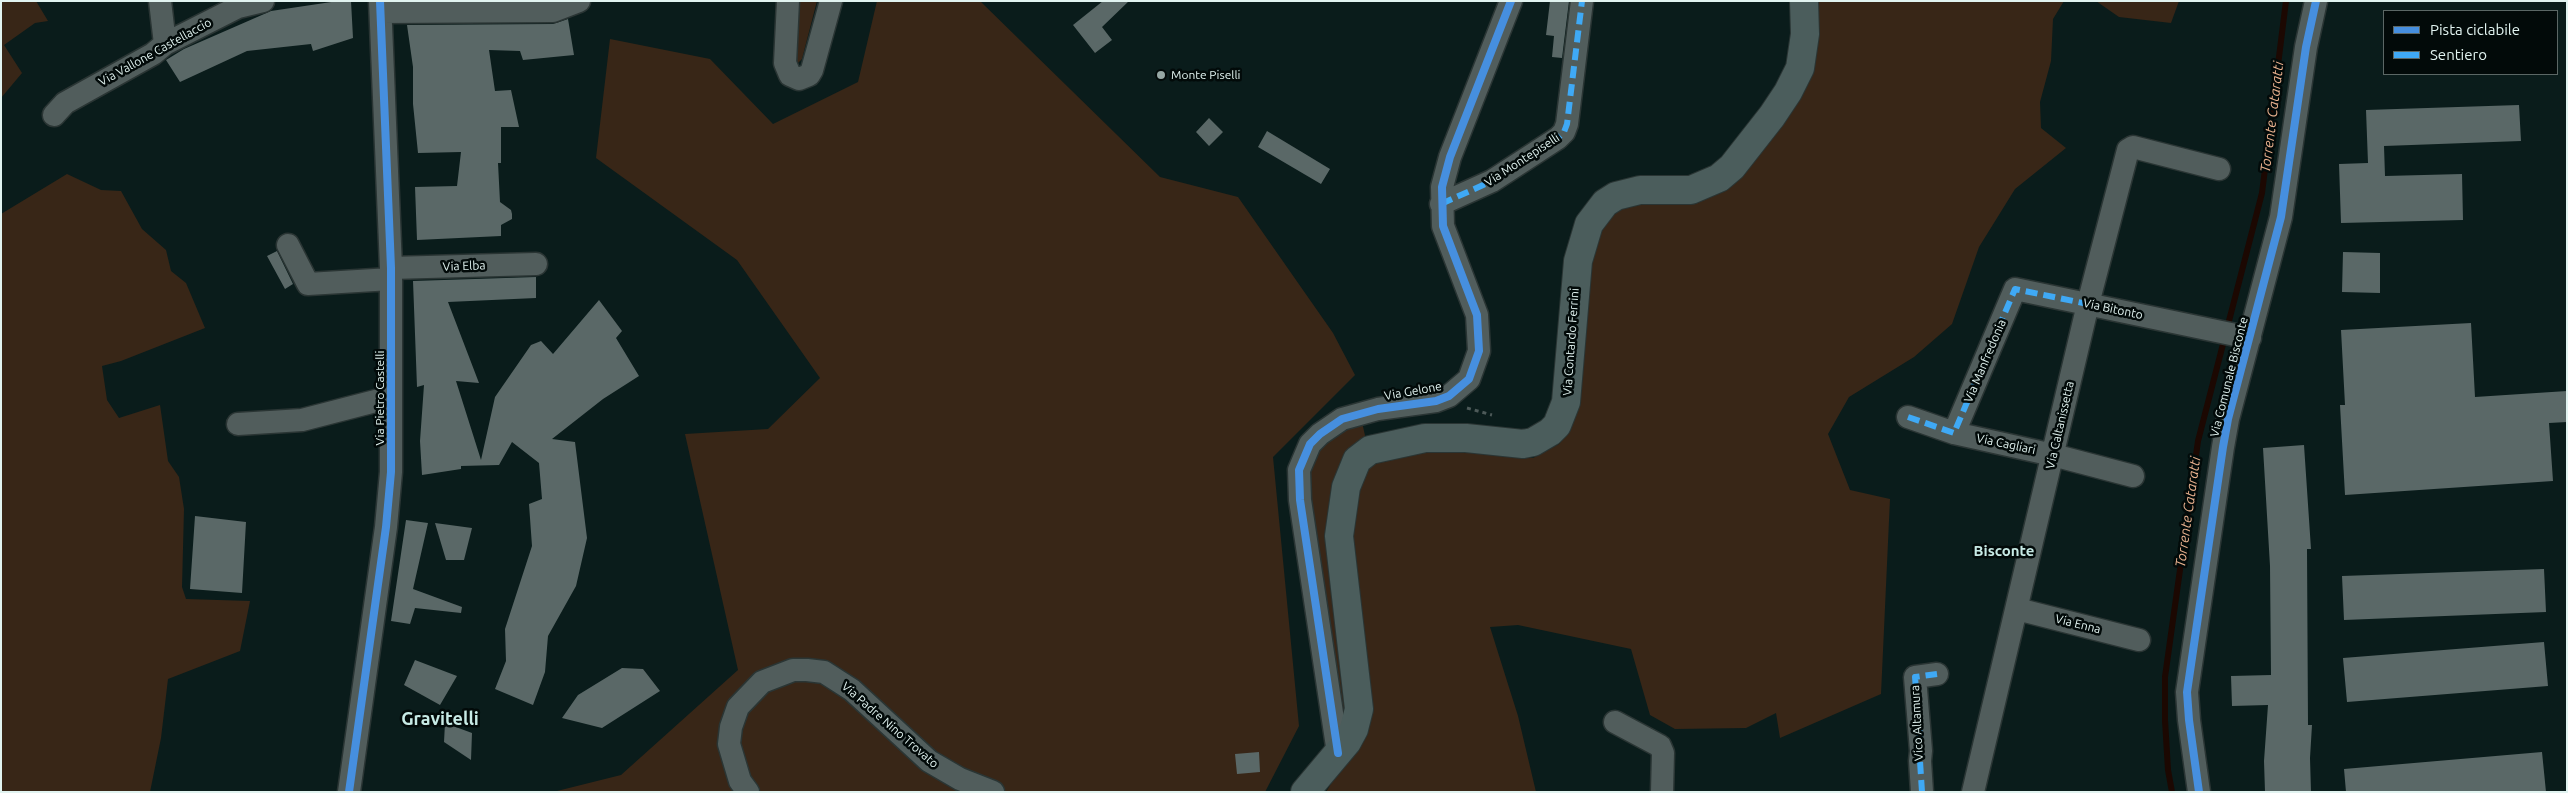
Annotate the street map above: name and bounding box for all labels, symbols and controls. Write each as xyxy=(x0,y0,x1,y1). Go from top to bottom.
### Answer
legend xyxy=(2383,10,2558,75)
street label: Via Vallone Castellaccio xyxy=(96,15,214,89)
text: Pista ciclabile xyxy=(2430,21,2520,38)
text: Sentiero xyxy=(2430,46,2487,63)
water label: Torrente Cataratti xyxy=(2257,61,2287,173)
place label: Monte Piselli xyxy=(1171,68,1240,82)
marker: Monte Piselli xyxy=(1155,69,1167,81)
street label: Via Montepiselli xyxy=(1482,130,1562,190)
street label: Via Elba xyxy=(442,258,486,274)
street label: Via Contardo Ferrini xyxy=(1560,288,1582,396)
street label: Via Bitonto xyxy=(2082,296,2144,322)
street label: Via Comunale Bisconte xyxy=(2207,315,2251,439)
street label: Via Manfredonia xyxy=(1961,317,2009,405)
street label: Via Pietro Castelli xyxy=(373,351,387,445)
street label: Via Gelone xyxy=(1383,379,1443,403)
street label: Via Caltanissetta xyxy=(2043,380,2077,470)
street label: Via Cagliari xyxy=(1975,431,2037,457)
water label: Torrente Cataratti xyxy=(2172,455,2204,569)
district label: Bisconte xyxy=(1974,542,2034,560)
street label: Via Enna xyxy=(2054,611,2102,637)
street label: Via Padre Nino Trovato xyxy=(839,679,941,771)
street label: Vico Altamura xyxy=(1908,685,1926,761)
district label: Gravitelli xyxy=(401,708,479,730)

